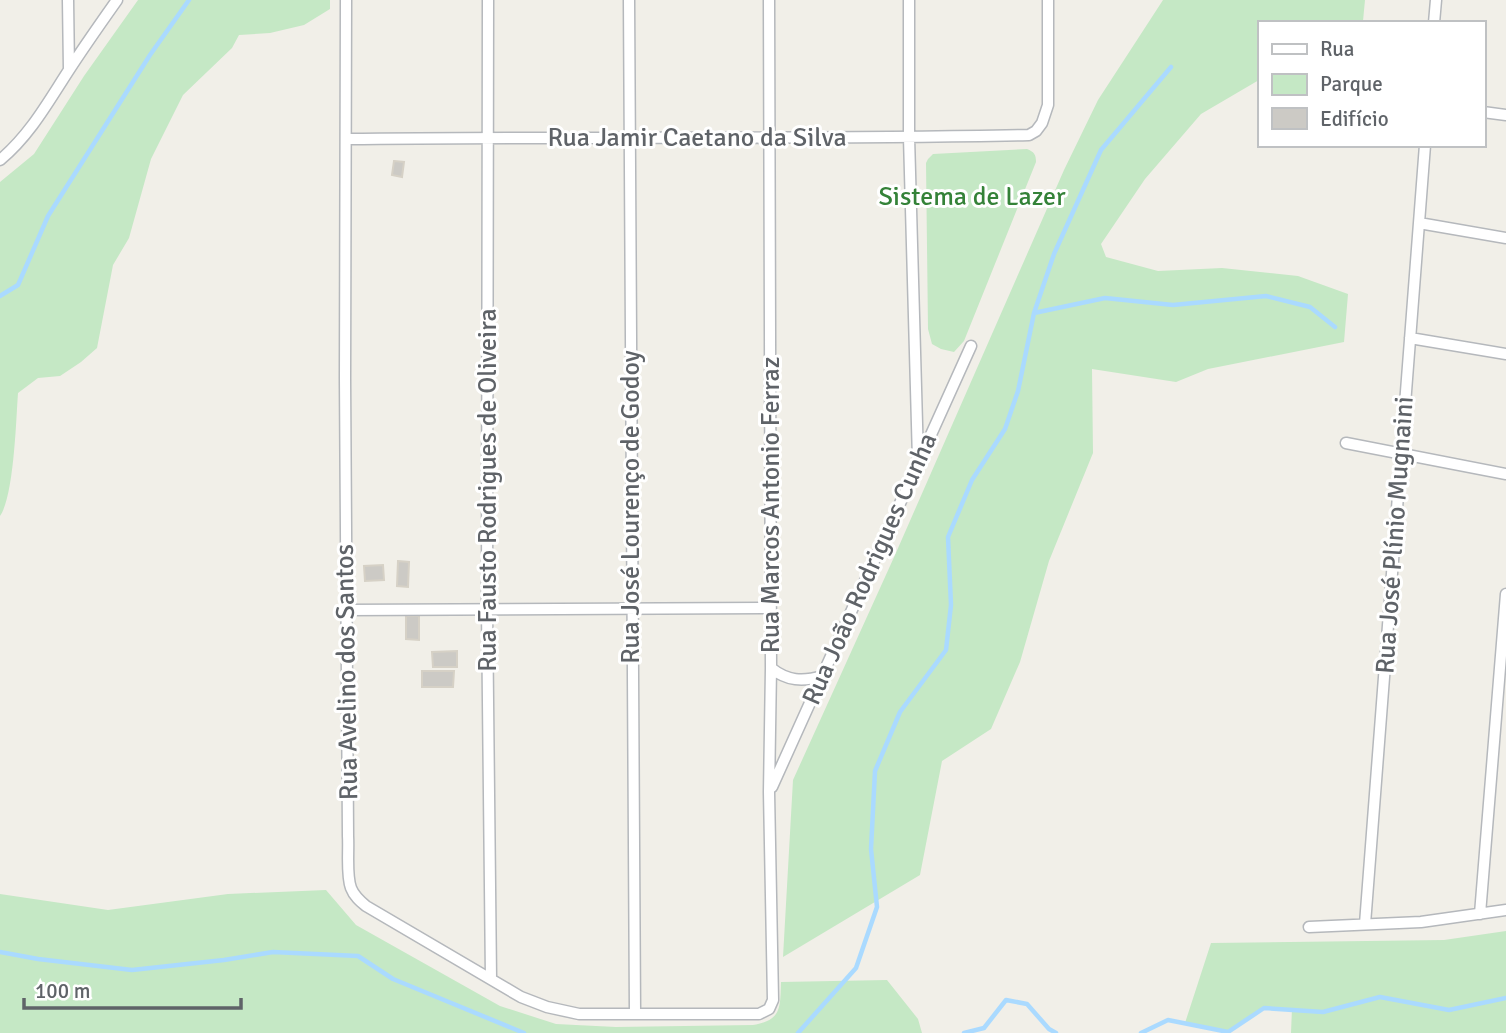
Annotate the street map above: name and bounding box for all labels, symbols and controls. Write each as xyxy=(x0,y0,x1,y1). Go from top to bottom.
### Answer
legend xyxy=(1258,21,1485,147)
text: Rua xyxy=(1320,36,1354,62)
text: Parque xyxy=(1320,71,1383,97)
text: Edifício xyxy=(1320,106,1389,132)
street label: Rua Jamir Caetano da Silva xyxy=(547,122,847,154)
park label: Sistema de Lazer xyxy=(878,181,1066,213)
street label: Rua Fausto Rodrigues de Oliveira xyxy=(472,308,504,672)
street label: Rua José Lourenço de Godoy xyxy=(615,350,647,664)
street label: Rua Marcos Antonio Ferraz xyxy=(755,357,787,653)
street label: Rua José Plínio Mugnaini xyxy=(1369,395,1421,675)
street label: Rua João Rodrigues Cunha xyxy=(795,428,945,710)
street label: Rua Avelino dos Santos xyxy=(329,544,365,800)
scale bar xyxy=(24,967,242,1011)
text: 100 m xyxy=(35,978,90,1004)

